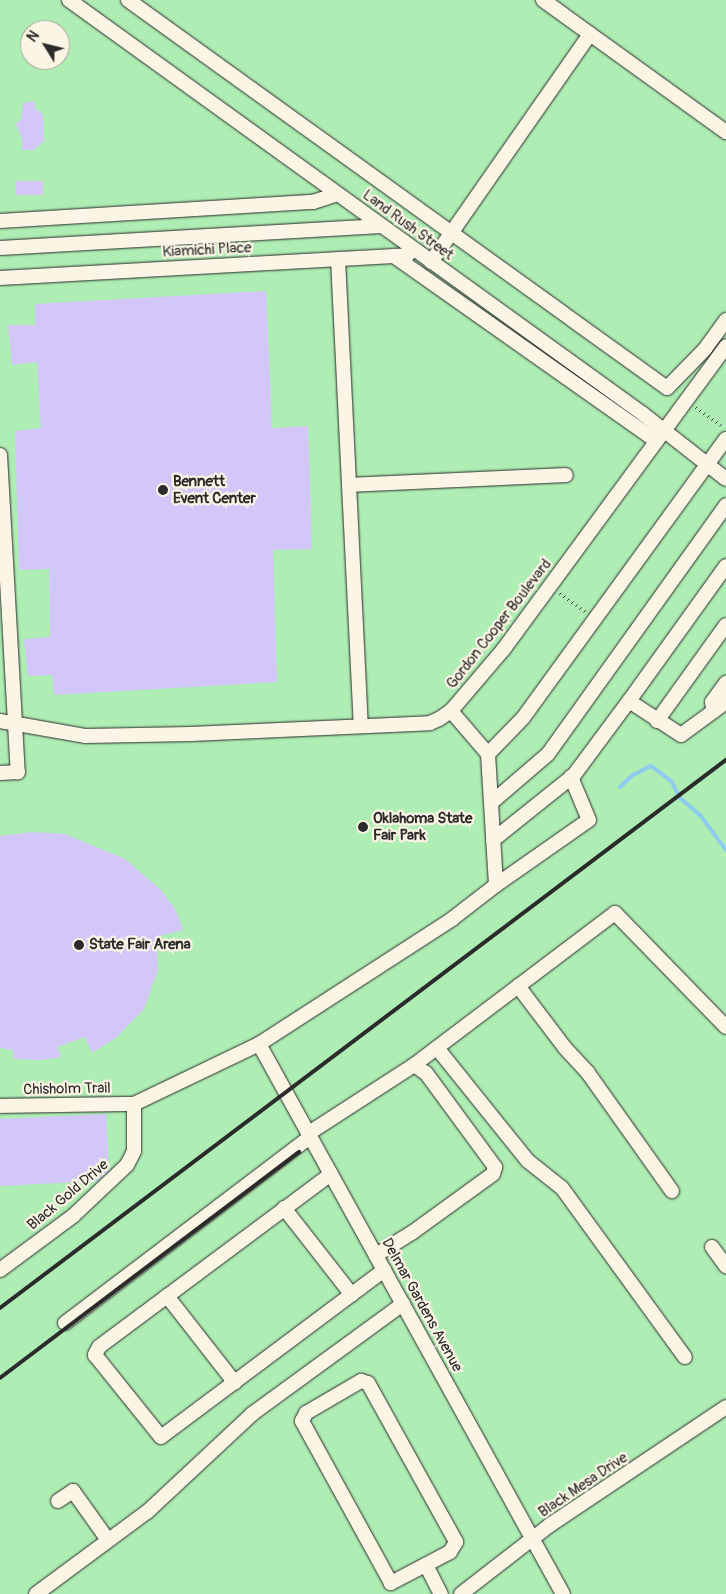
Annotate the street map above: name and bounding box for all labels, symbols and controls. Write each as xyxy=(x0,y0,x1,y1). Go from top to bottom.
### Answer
north arrow xyxy=(20,20,70,70)
text: N xyxy=(24,28,43,45)
street label: Land Rush Street xyxy=(359,186,457,264)
street label: Kiamichi Place xyxy=(162,239,252,261)
place label: Bennett Event Center xyxy=(173,472,256,507)
marker: Bennett Event Center xyxy=(157,484,169,496)
street label: Gordon Cooper Boulevard xyxy=(443,556,555,692)
place label: Oklahoma State Fair Park xyxy=(373,809,472,844)
marker: Oklahoma State Fair Park xyxy=(357,821,369,833)
place label: State Fair Arena xyxy=(89,936,191,954)
marker: State Fair Arena xyxy=(73,939,85,951)
street label: Chisholm Trail xyxy=(23,1079,111,1099)
street label: Black Gold Drive xyxy=(24,1156,112,1234)
street label: Delmar Gardens Avenue xyxy=(378,1235,466,1375)
street label: Black Mesa Drive xyxy=(535,1449,631,1521)

